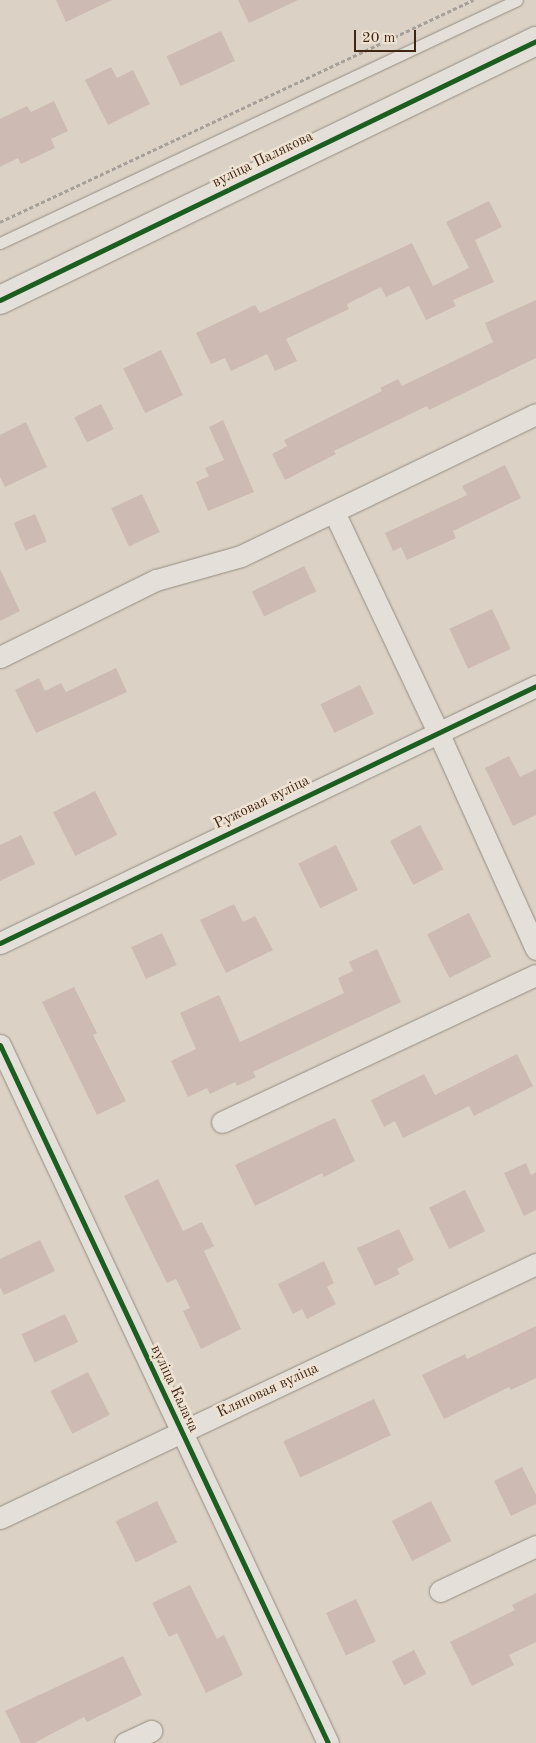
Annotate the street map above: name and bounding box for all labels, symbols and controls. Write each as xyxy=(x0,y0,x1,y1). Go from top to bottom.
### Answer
scale bar xyxy=(356,20,418,52)
text: 20 m xyxy=(362,31,396,46)
street label: вуліца Палякова xyxy=(210,128,316,192)
street label: Ружовая вуліца xyxy=(211,772,313,834)
street label: вуліца Калача xyxy=(146,1343,202,1435)
street label: Кляновая вуліца xyxy=(214,1360,322,1422)

